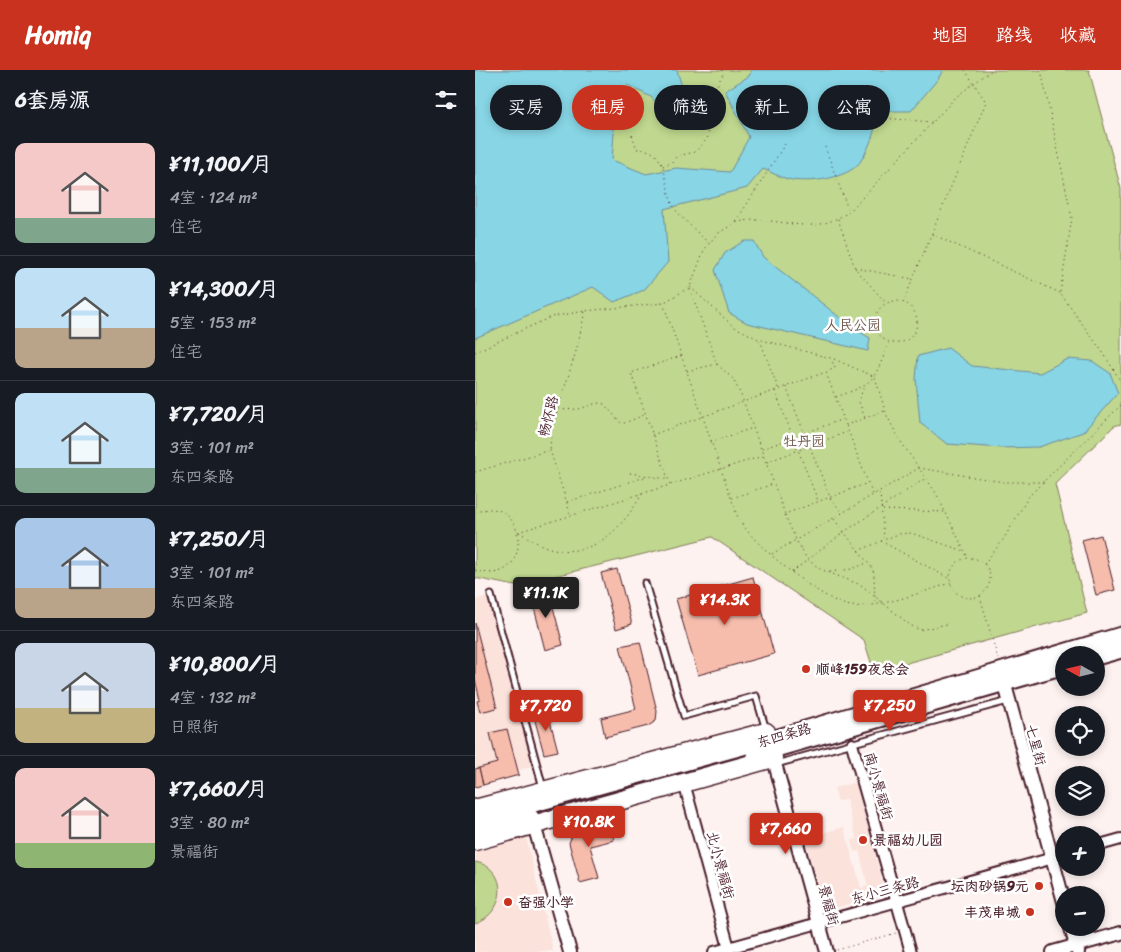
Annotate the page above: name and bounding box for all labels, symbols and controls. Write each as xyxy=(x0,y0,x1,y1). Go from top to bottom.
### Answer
text: Homiq xyxy=(25,14,91,56)
text: 地图 xyxy=(932,19,968,51)
text: 路线 xyxy=(996,19,1032,51)
text: 收藏 xyxy=(1060,19,1096,51)
text: 6套房源 xyxy=(15,81,90,119)
chip: 买房 xyxy=(490,85,562,130)
chip: 租房 xyxy=(572,85,644,130)
chip: 筛选 xyxy=(654,85,726,130)
chip: 新上 xyxy=(736,85,808,130)
chip: 公寓 xyxy=(818,85,890,130)
icon: filters xyxy=(432,86,460,114)
text: ¥11,100/月 xyxy=(170,145,272,183)
icon: home xyxy=(55,163,115,223)
text: 4室 · 124 m² xyxy=(170,183,257,212)
text: 住宅 xyxy=(170,212,202,241)
text: ¥14,300/月 xyxy=(170,270,279,308)
icon: home xyxy=(55,288,115,348)
text: 5室 · 153 m² xyxy=(170,308,257,337)
park label: 人民公园 xyxy=(825,313,881,338)
text: 住宅 xyxy=(170,337,202,366)
street label: 畅怀路 xyxy=(531,393,566,440)
text: ¥7,720/月 xyxy=(170,395,268,433)
icon: home xyxy=(55,413,115,473)
park label: 牡丹园 xyxy=(783,429,825,454)
text: 3室 · 101 m² xyxy=(170,433,254,462)
text: 东四条路 xyxy=(170,462,234,491)
text: ¥7,250/月 xyxy=(170,520,269,558)
icon: home xyxy=(55,538,115,598)
text: 3室 · 101 m² xyxy=(170,558,254,587)
pin: ¥11.1K xyxy=(505,576,587,619)
text: ¥11.1K xyxy=(524,578,568,607)
pin: ¥14.3K xyxy=(684,584,766,626)
text: ¥14.3K xyxy=(700,585,750,614)
text: 东四条路 xyxy=(170,587,234,616)
text: ¥10,800/月 xyxy=(170,645,280,683)
north arrow xyxy=(1055,646,1105,696)
map controls xyxy=(1055,646,1105,936)
place label: 顺峰159夜总会 xyxy=(816,657,909,682)
icon: home xyxy=(55,663,115,723)
marker: 顺峰159夜总会 xyxy=(800,663,812,675)
text: 4室 · 132 m² xyxy=(170,683,256,712)
pin: ¥7,720 xyxy=(505,690,587,732)
pin: ¥7,250 xyxy=(849,690,931,732)
text: ¥7,720 xyxy=(521,691,571,720)
text: ¥7,250 xyxy=(864,691,916,720)
button: locate xyxy=(1055,706,1105,756)
text: 日照街 xyxy=(170,712,218,741)
street label: 东四条路 xyxy=(754,716,814,755)
street label: 七星街 xyxy=(1018,722,1053,769)
street label: 南小景福街 xyxy=(857,749,900,823)
button: layers xyxy=(1055,766,1105,816)
text: ¥7,660/月 xyxy=(170,770,268,808)
icon: home xyxy=(55,788,115,848)
pin: ¥10.8K xyxy=(548,806,630,848)
text: ¥10.8K xyxy=(564,807,614,836)
text: 3室 · 80 m² xyxy=(170,808,250,837)
pin: ¥7,660 xyxy=(745,812,827,855)
text: ¥7,660 xyxy=(761,814,811,843)
button: + xyxy=(1055,826,1105,876)
street label: 北小景福街 xyxy=(699,828,742,902)
place label: 景福幼儿园 xyxy=(873,828,943,853)
marker: 景福幼儿园 xyxy=(857,834,869,846)
text: 景福街 xyxy=(170,837,218,866)
street label: 东小三条路 xyxy=(848,869,922,912)
place label: 坛肉砂锅9元 xyxy=(950,874,1029,899)
marker: 坛肉砂锅9元 xyxy=(1033,880,1045,892)
street label: 景福街 xyxy=(811,882,846,929)
button: − xyxy=(1055,886,1105,936)
place label: 奋强小学 xyxy=(518,890,574,915)
marker: 奋强小学 xyxy=(502,896,514,908)
place label: 丰茂串城 xyxy=(964,900,1020,925)
marker: 丰茂串城 xyxy=(1024,906,1036,918)

